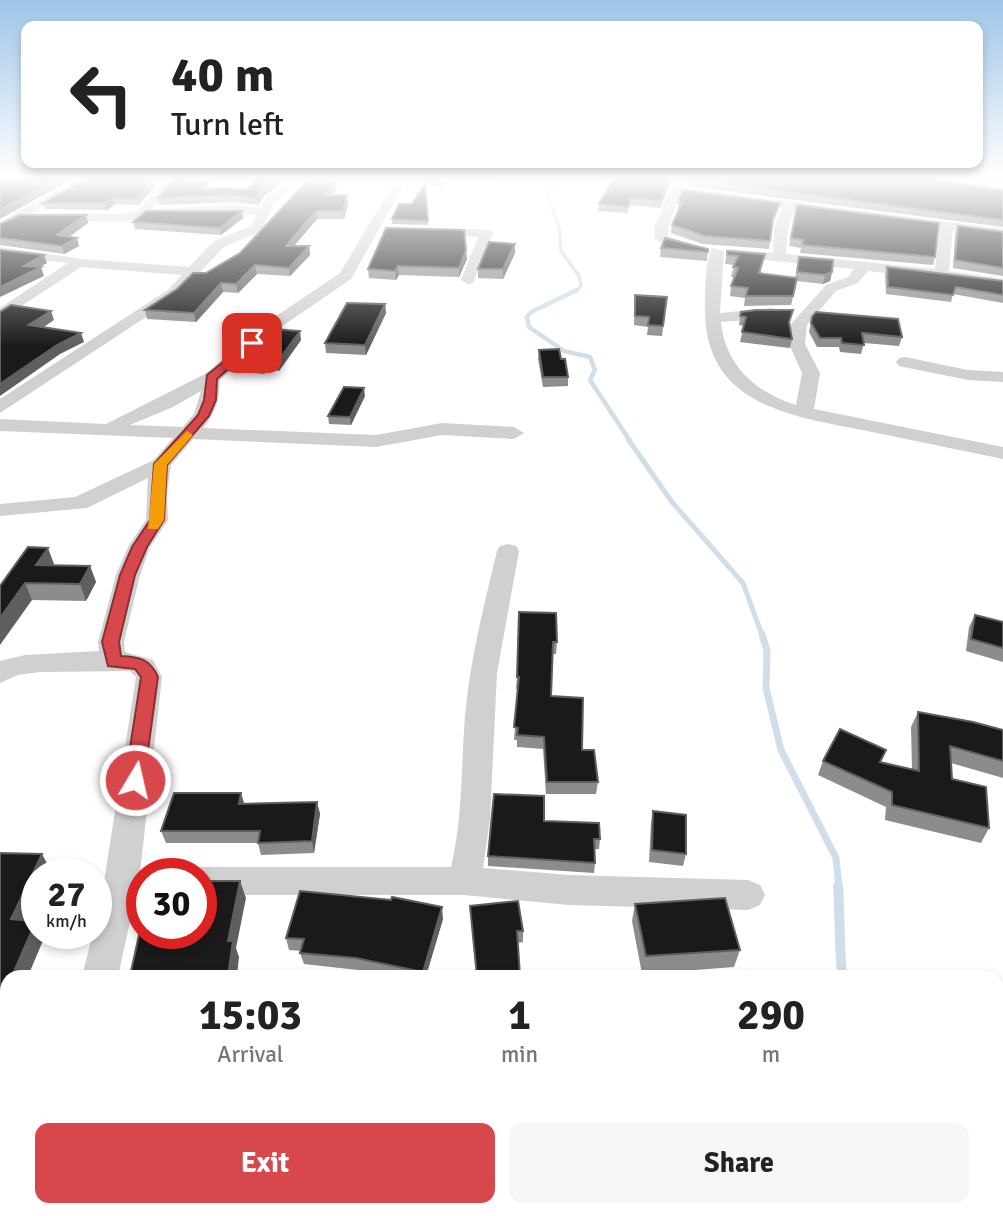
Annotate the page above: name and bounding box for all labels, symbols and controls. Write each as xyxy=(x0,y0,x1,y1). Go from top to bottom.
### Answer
text: 40 m xyxy=(171,45,274,105)
icon: left xyxy=(56,49,147,140)
text: Turn left xyxy=(171,105,284,144)
pin xyxy=(222,313,282,373)
icon: arrive xyxy=(233,324,271,362)
position arrow xyxy=(98,743,172,817)
speed limit sign: 30 xyxy=(126,858,217,949)
text: 27 xyxy=(48,873,85,916)
text: km/h xyxy=(46,910,87,932)
text: 15:03 xyxy=(199,990,302,1041)
text: 1 xyxy=(508,990,531,1041)
text: 290 xyxy=(737,990,805,1041)
text: Arrival xyxy=(217,1040,284,1069)
text: min xyxy=(501,1040,538,1069)
text: m xyxy=(762,1040,780,1069)
button: Exit xyxy=(35,1123,495,1203)
button: Share xyxy=(509,1123,969,1203)

